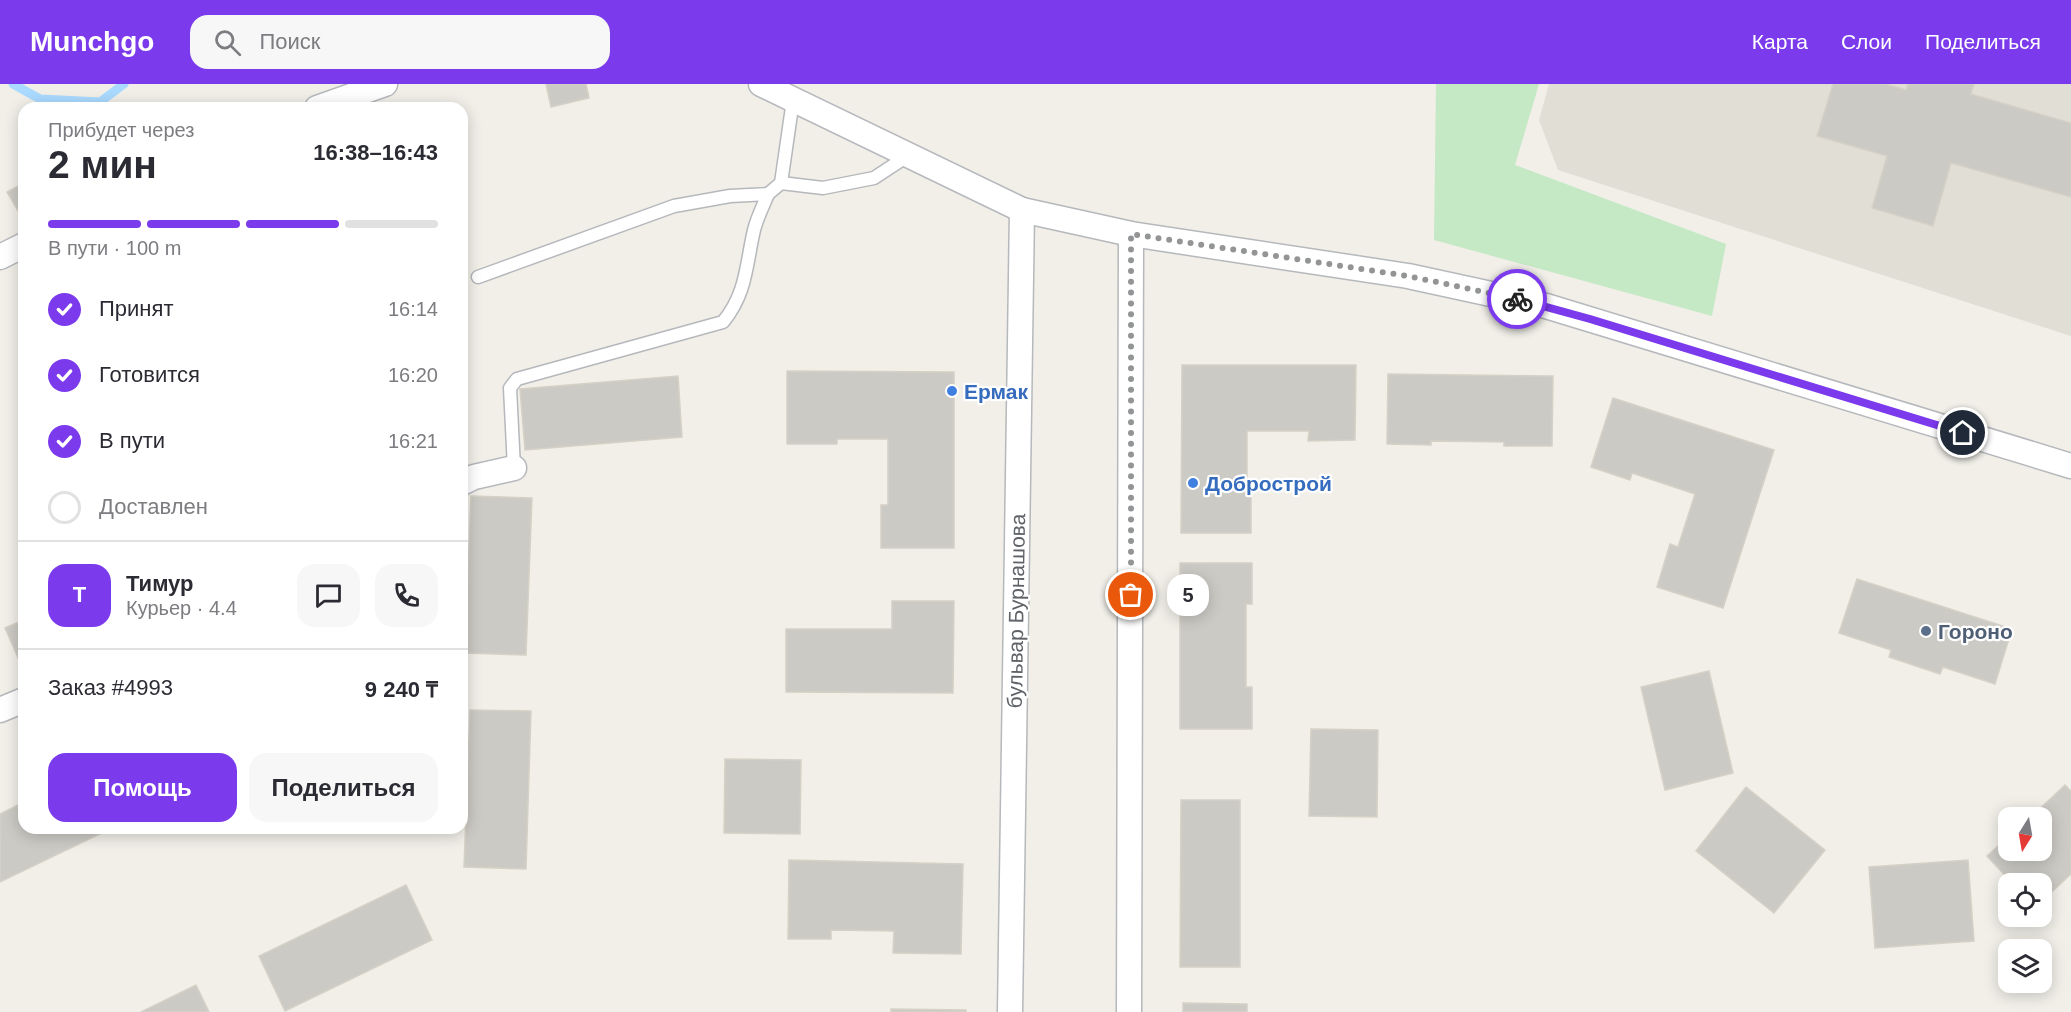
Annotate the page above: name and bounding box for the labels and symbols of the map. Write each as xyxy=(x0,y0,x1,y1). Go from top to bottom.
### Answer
courier xyxy=(1487,269,1547,329)
place label: Ермак xyxy=(964,380,1028,403)
marker: Ермак xyxy=(945,384,959,398)
pin xyxy=(1937,407,1988,458)
place label: Добрострой xyxy=(1205,472,1332,495)
marker: Добрострой xyxy=(1186,476,1200,490)
street label: бульвар Бурнашова xyxy=(1003,513,1029,708)
pin xyxy=(1105,569,1156,620)
callout: 5 xyxy=(1167,574,1209,616)
place label: Гороно xyxy=(1938,620,2013,643)
marker: Гороно xyxy=(1919,624,1933,638)
north arrow xyxy=(1998,807,2052,861)

